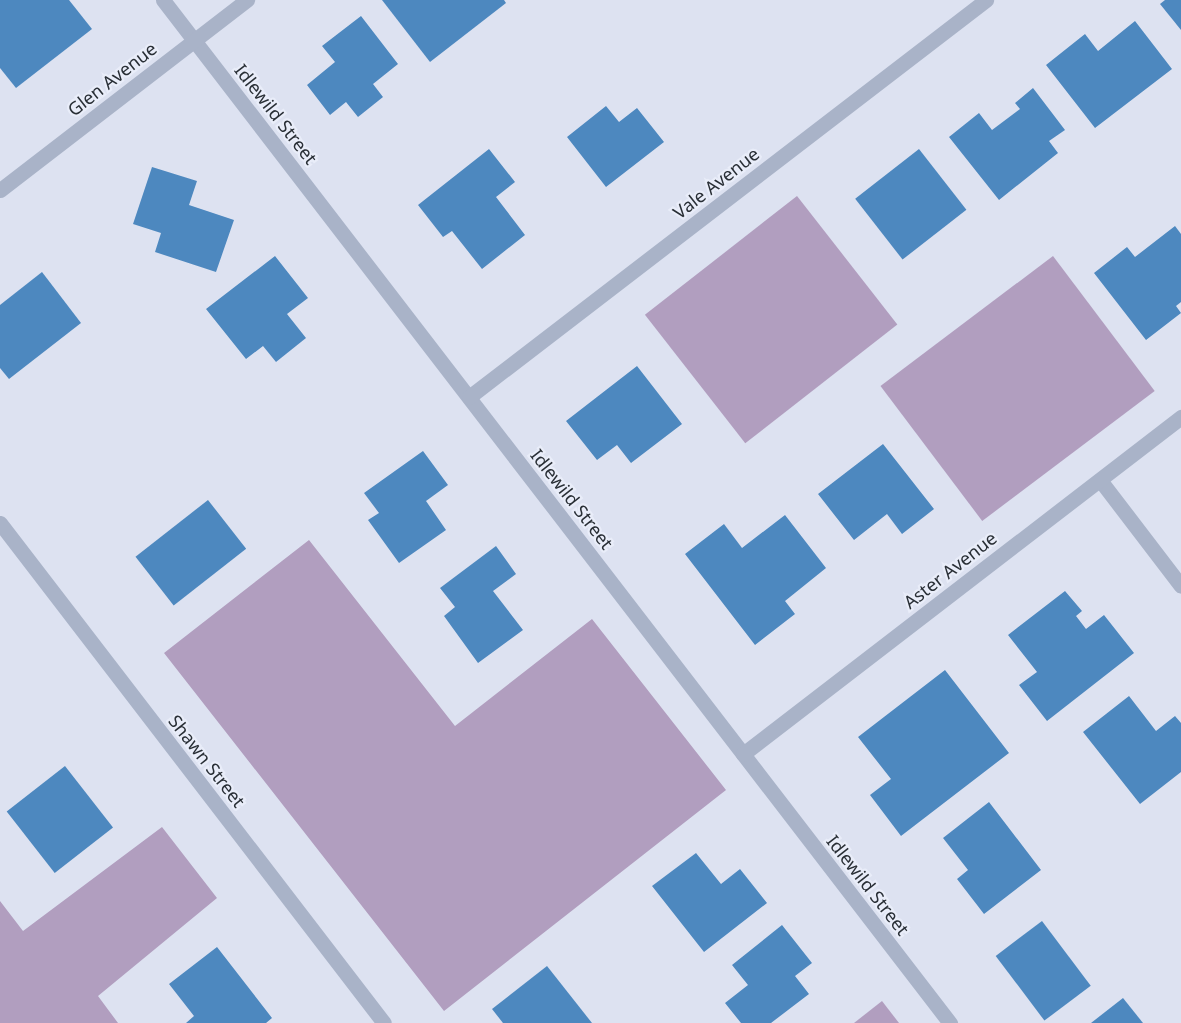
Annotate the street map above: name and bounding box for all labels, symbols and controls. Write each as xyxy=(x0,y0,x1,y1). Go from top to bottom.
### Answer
street label: Glen Avenue xyxy=(63,38,161,120)
street label: Idlewild Street xyxy=(230,60,322,168)
street label: Vale Avenue xyxy=(669,143,763,223)
street label: Idlewild Street xyxy=(526,445,618,553)
street label: Aster Avenue xyxy=(899,527,1001,613)
street label: Shawn Street xyxy=(164,710,250,812)
street label: Idlewild Street xyxy=(822,831,914,939)

